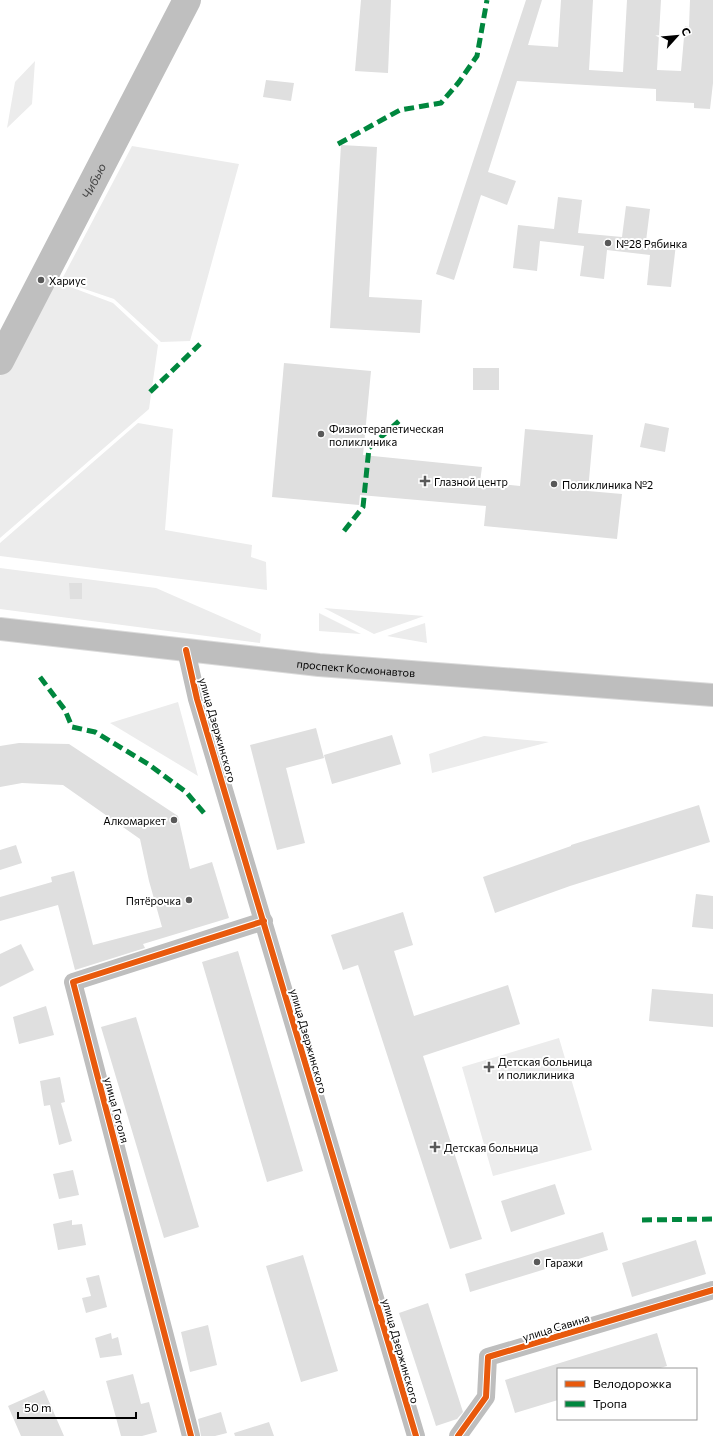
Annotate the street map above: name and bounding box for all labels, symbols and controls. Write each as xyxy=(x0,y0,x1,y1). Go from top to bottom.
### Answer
north arrow xyxy=(657,16,697,56)
text: С xyxy=(679,25,694,38)
water label: Чибью xyxy=(78,160,108,201)
place label: №28 Рябинка xyxy=(616,237,687,250)
marker: №28 Рябинка xyxy=(603,238,613,248)
place label: Хариус xyxy=(49,274,86,287)
marker: Хариус xyxy=(36,275,46,285)
place label: Физиотерапетическая поликлиника xyxy=(329,422,444,448)
marker: Физиотерапетическая поликлиника xyxy=(316,429,326,439)
marker: Глазной центр xyxy=(419,475,431,487)
place label: Глазной центр xyxy=(434,475,508,488)
place label: Поликлиника №2 xyxy=(562,478,653,491)
marker: Поликлиника №2 xyxy=(549,479,559,489)
street label: проспект Космонавтов xyxy=(296,656,416,679)
street label: улица Дзержинского xyxy=(197,676,239,784)
place label: Алкомаркет xyxy=(103,814,166,827)
marker: Алкомаркет xyxy=(169,815,179,825)
place label: Пятёрочка xyxy=(126,894,181,907)
marker: Пятёрочка xyxy=(184,895,194,905)
street label: улица Дзержинского xyxy=(288,987,330,1095)
place label: Детская больница и поликлиника xyxy=(498,1055,592,1081)
marker: Детская больница и поликлиника xyxy=(483,1061,495,1073)
street label: улица Гоголя xyxy=(102,1076,132,1144)
marker: Детская больница xyxy=(429,1141,441,1153)
place label: Детская больница xyxy=(444,1141,538,1154)
place label: Гаражи xyxy=(545,1256,583,1269)
marker: Гаражи xyxy=(532,1257,542,1267)
street label: улица Дзержинского xyxy=(380,1297,422,1405)
street label: улица Савина xyxy=(521,1311,591,1343)
legend xyxy=(557,1368,697,1420)
text: Велодорожка xyxy=(593,1376,671,1390)
scale bar xyxy=(18,1394,136,1420)
text: Тропа xyxy=(593,1396,627,1410)
text: 50 m xyxy=(24,1400,52,1414)

